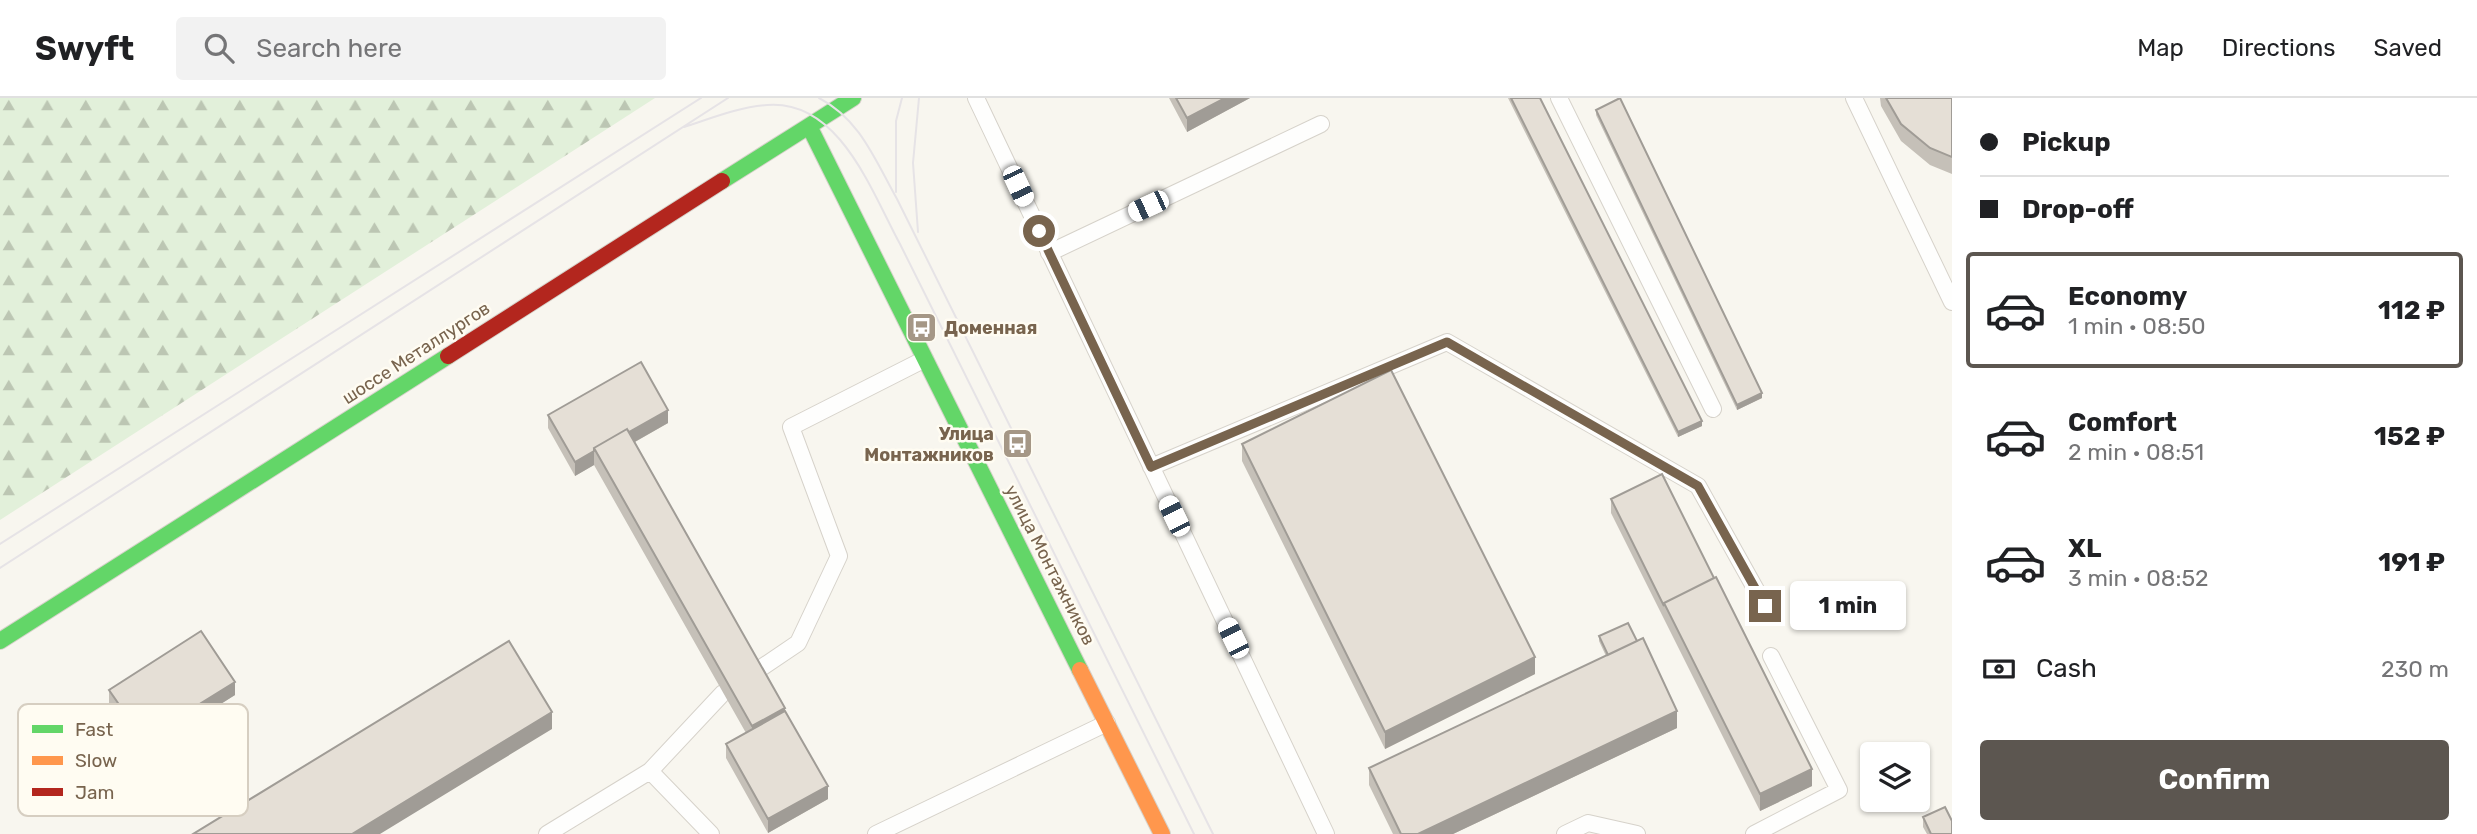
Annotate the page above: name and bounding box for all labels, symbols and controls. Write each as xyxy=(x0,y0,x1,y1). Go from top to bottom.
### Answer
search box xyxy=(176,17,666,80)
text: Swyft xyxy=(35,29,134,68)
icon: search xyxy=(200,29,238,67)
text: Search here xyxy=(256,33,402,64)
text: Map xyxy=(2137,34,2184,62)
text: Directions xyxy=(2222,34,2335,62)
text: Saved xyxy=(2373,34,2442,62)
text: Pickup xyxy=(2022,127,2111,158)
car xyxy=(1000,163,1037,209)
car xyxy=(1125,188,1172,224)
text: Drop-off xyxy=(2022,194,2134,225)
route start xyxy=(1023,215,1055,247)
icon: car xyxy=(1984,279,2047,342)
text: Economy xyxy=(2068,281,2187,312)
text: 112 ₽ xyxy=(2378,295,2445,326)
street label: шоссе Металлургов xyxy=(338,297,494,409)
bus stop icon: Доменная xyxy=(904,311,938,345)
text: 1 min · 08:50 xyxy=(2068,312,2206,340)
place label: Доменная xyxy=(944,317,1037,339)
icon: car xyxy=(1984,405,2047,468)
text: Comfort xyxy=(2068,407,2177,438)
text: 152 ₽ xyxy=(2374,421,2445,452)
place label: Улица Монтажников xyxy=(864,423,994,466)
bus stop icon: Улица Монтажников xyxy=(1000,427,1034,461)
text: 2 min · 08:51 xyxy=(2068,438,2204,466)
street label: улица Монтажников xyxy=(1000,481,1100,649)
car xyxy=(1156,493,1193,539)
icon: car xyxy=(1984,531,2047,594)
text: XL xyxy=(2068,533,2101,564)
text: 191 ₽ xyxy=(2378,547,2445,578)
text: 3 min · 08:52 xyxy=(2068,564,2209,592)
callout: 1 min xyxy=(1790,582,1905,630)
route end xyxy=(1749,590,1781,622)
text: 1 min xyxy=(1819,591,1877,619)
car xyxy=(1215,615,1252,661)
icon: cash xyxy=(1980,650,2018,688)
text: Cash xyxy=(2036,653,2097,684)
text: 230 m xyxy=(2381,655,2449,683)
legend xyxy=(18,704,248,816)
text: Fast xyxy=(75,718,114,741)
button: Confirm xyxy=(1980,740,2449,820)
map controls xyxy=(1860,742,1930,812)
button: layers xyxy=(1860,742,1930,812)
text: Slow xyxy=(75,749,117,772)
text: Jam xyxy=(75,781,114,804)

